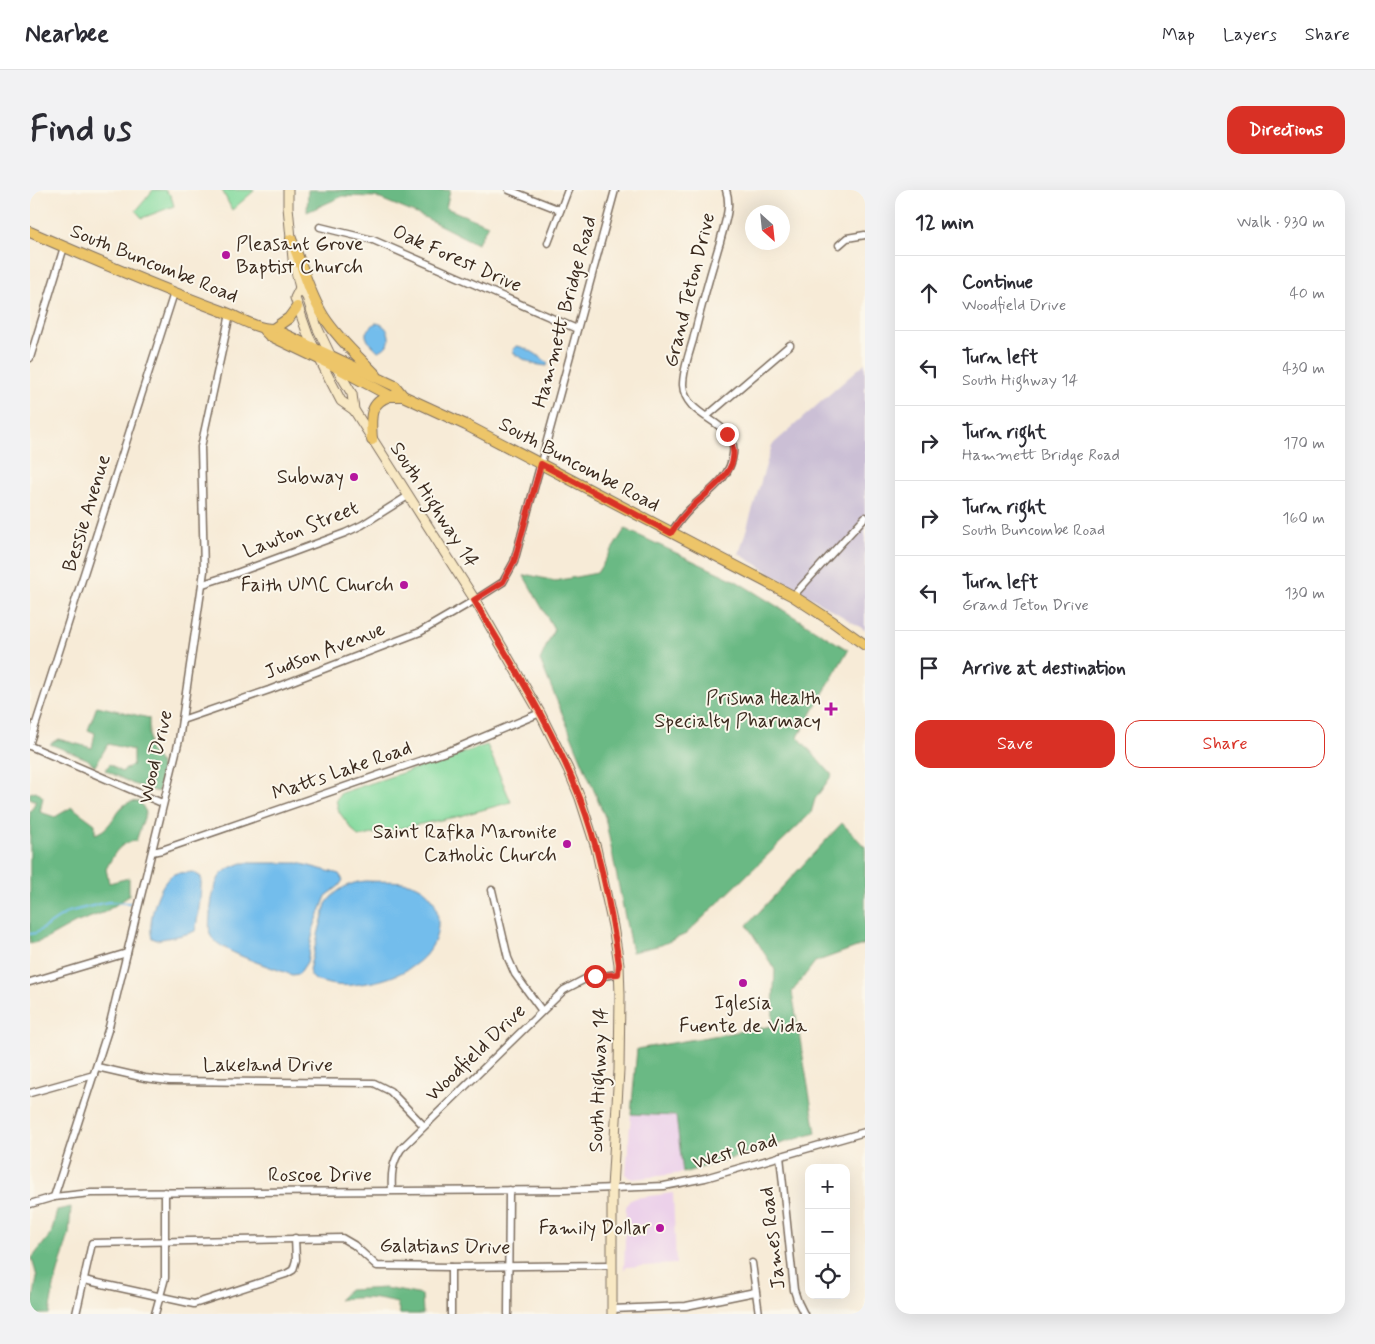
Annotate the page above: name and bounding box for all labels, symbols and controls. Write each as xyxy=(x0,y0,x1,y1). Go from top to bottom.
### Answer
text: Nearbee xyxy=(25,19,109,50)
text: Map xyxy=(1162,23,1195,47)
text: Layers xyxy=(1223,23,1277,47)
text: Share xyxy=(1305,23,1350,47)
button: Directions xyxy=(1227,106,1345,154)
text: Find us xyxy=(30,107,132,153)
north arrow xyxy=(745,205,790,250)
text: 12 min xyxy=(915,209,974,237)
street label: Grand Teton Drive xyxy=(658,210,722,370)
text: Walk · 930 m xyxy=(1237,212,1325,233)
street label: Hammett Bridge Road xyxy=(526,213,604,411)
street label: South Buncombe Road xyxy=(66,218,242,310)
street label: Oak Forest Drive xyxy=(388,218,526,300)
place label: Pleasant Grove Baptist Church xyxy=(236,231,364,281)
marker: Pleasant Grove Baptist Church xyxy=(220,249,232,261)
text: Continue xyxy=(962,270,1033,295)
icon: ahead xyxy=(915,279,943,307)
text: 40 m xyxy=(1289,283,1325,304)
text: Woodfield Drive xyxy=(962,295,1066,316)
text: Turn left xyxy=(962,345,1038,370)
icon: left xyxy=(915,354,943,382)
text: 430 m xyxy=(1282,358,1325,379)
text: South Highway 14 xyxy=(962,370,1078,391)
street label: South Buncombe Road xyxy=(494,411,664,519)
text: Turn right xyxy=(962,420,1046,445)
route end xyxy=(716,423,739,446)
icon: right xyxy=(915,429,943,457)
text: 170 m xyxy=(1283,433,1325,454)
street label: South Highway 14 xyxy=(381,437,485,574)
text: Hammett Bridge Road xyxy=(962,445,1120,466)
street label: Bessie Avenue xyxy=(56,451,118,575)
place label: Subway xyxy=(277,464,344,491)
marker: Subway xyxy=(348,471,360,483)
street label: Lawton Street xyxy=(239,495,363,565)
text: Turn right xyxy=(962,495,1046,520)
icon: right xyxy=(915,504,943,532)
text: 160 m xyxy=(1282,508,1325,529)
text: South Buncombe Road xyxy=(962,520,1105,541)
text: Turn left xyxy=(962,570,1038,595)
place label: Faith UMC Church xyxy=(241,572,394,599)
marker: Faith UMC Church xyxy=(398,579,410,591)
icon: left xyxy=(915,579,943,607)
text: 130 m xyxy=(1284,583,1325,604)
text: Grand Teton Drive xyxy=(962,595,1089,616)
street label: Judson Avenue xyxy=(261,616,389,686)
icon: arrive xyxy=(915,654,943,682)
text: Arrive at destination xyxy=(962,656,1126,681)
place label: Prisma Health Specialty Pharmacy xyxy=(654,685,821,735)
marker: Prisma Health Specialty Pharmacy xyxy=(825,703,837,715)
street label: Wood Drive xyxy=(132,707,180,807)
button: Save xyxy=(915,720,1115,768)
button: Share xyxy=(1125,720,1325,768)
street label: Matts Lake Road xyxy=(269,734,415,808)
place label: Saint Rafka Maronite Catholic Church xyxy=(373,819,557,869)
marker: Saint Rafka Maronite Catholic Church xyxy=(561,838,573,850)
route start xyxy=(584,965,607,988)
marker: Iglesia Fuente de Vida xyxy=(737,977,749,989)
place label: Iglesia Fuente de Vida xyxy=(679,990,808,1040)
street label: Woodfield Drive xyxy=(420,998,532,1108)
street label: South Highway 14 xyxy=(583,1007,617,1153)
street label: Lakeland Drive xyxy=(203,1052,333,1079)
street label: West Road xyxy=(690,1127,780,1177)
street label: Roscoe Drive xyxy=(268,1162,372,1189)
map controls xyxy=(805,1164,850,1299)
button: + xyxy=(805,1164,850,1209)
street label: James Road xyxy=(753,1185,793,1291)
button: − xyxy=(805,1209,850,1254)
place label: Family Dollar xyxy=(539,1215,651,1242)
marker: Family Dollar xyxy=(654,1222,666,1234)
street label: Galatians Drive xyxy=(379,1232,511,1262)
button: locate xyxy=(805,1254,850,1299)

